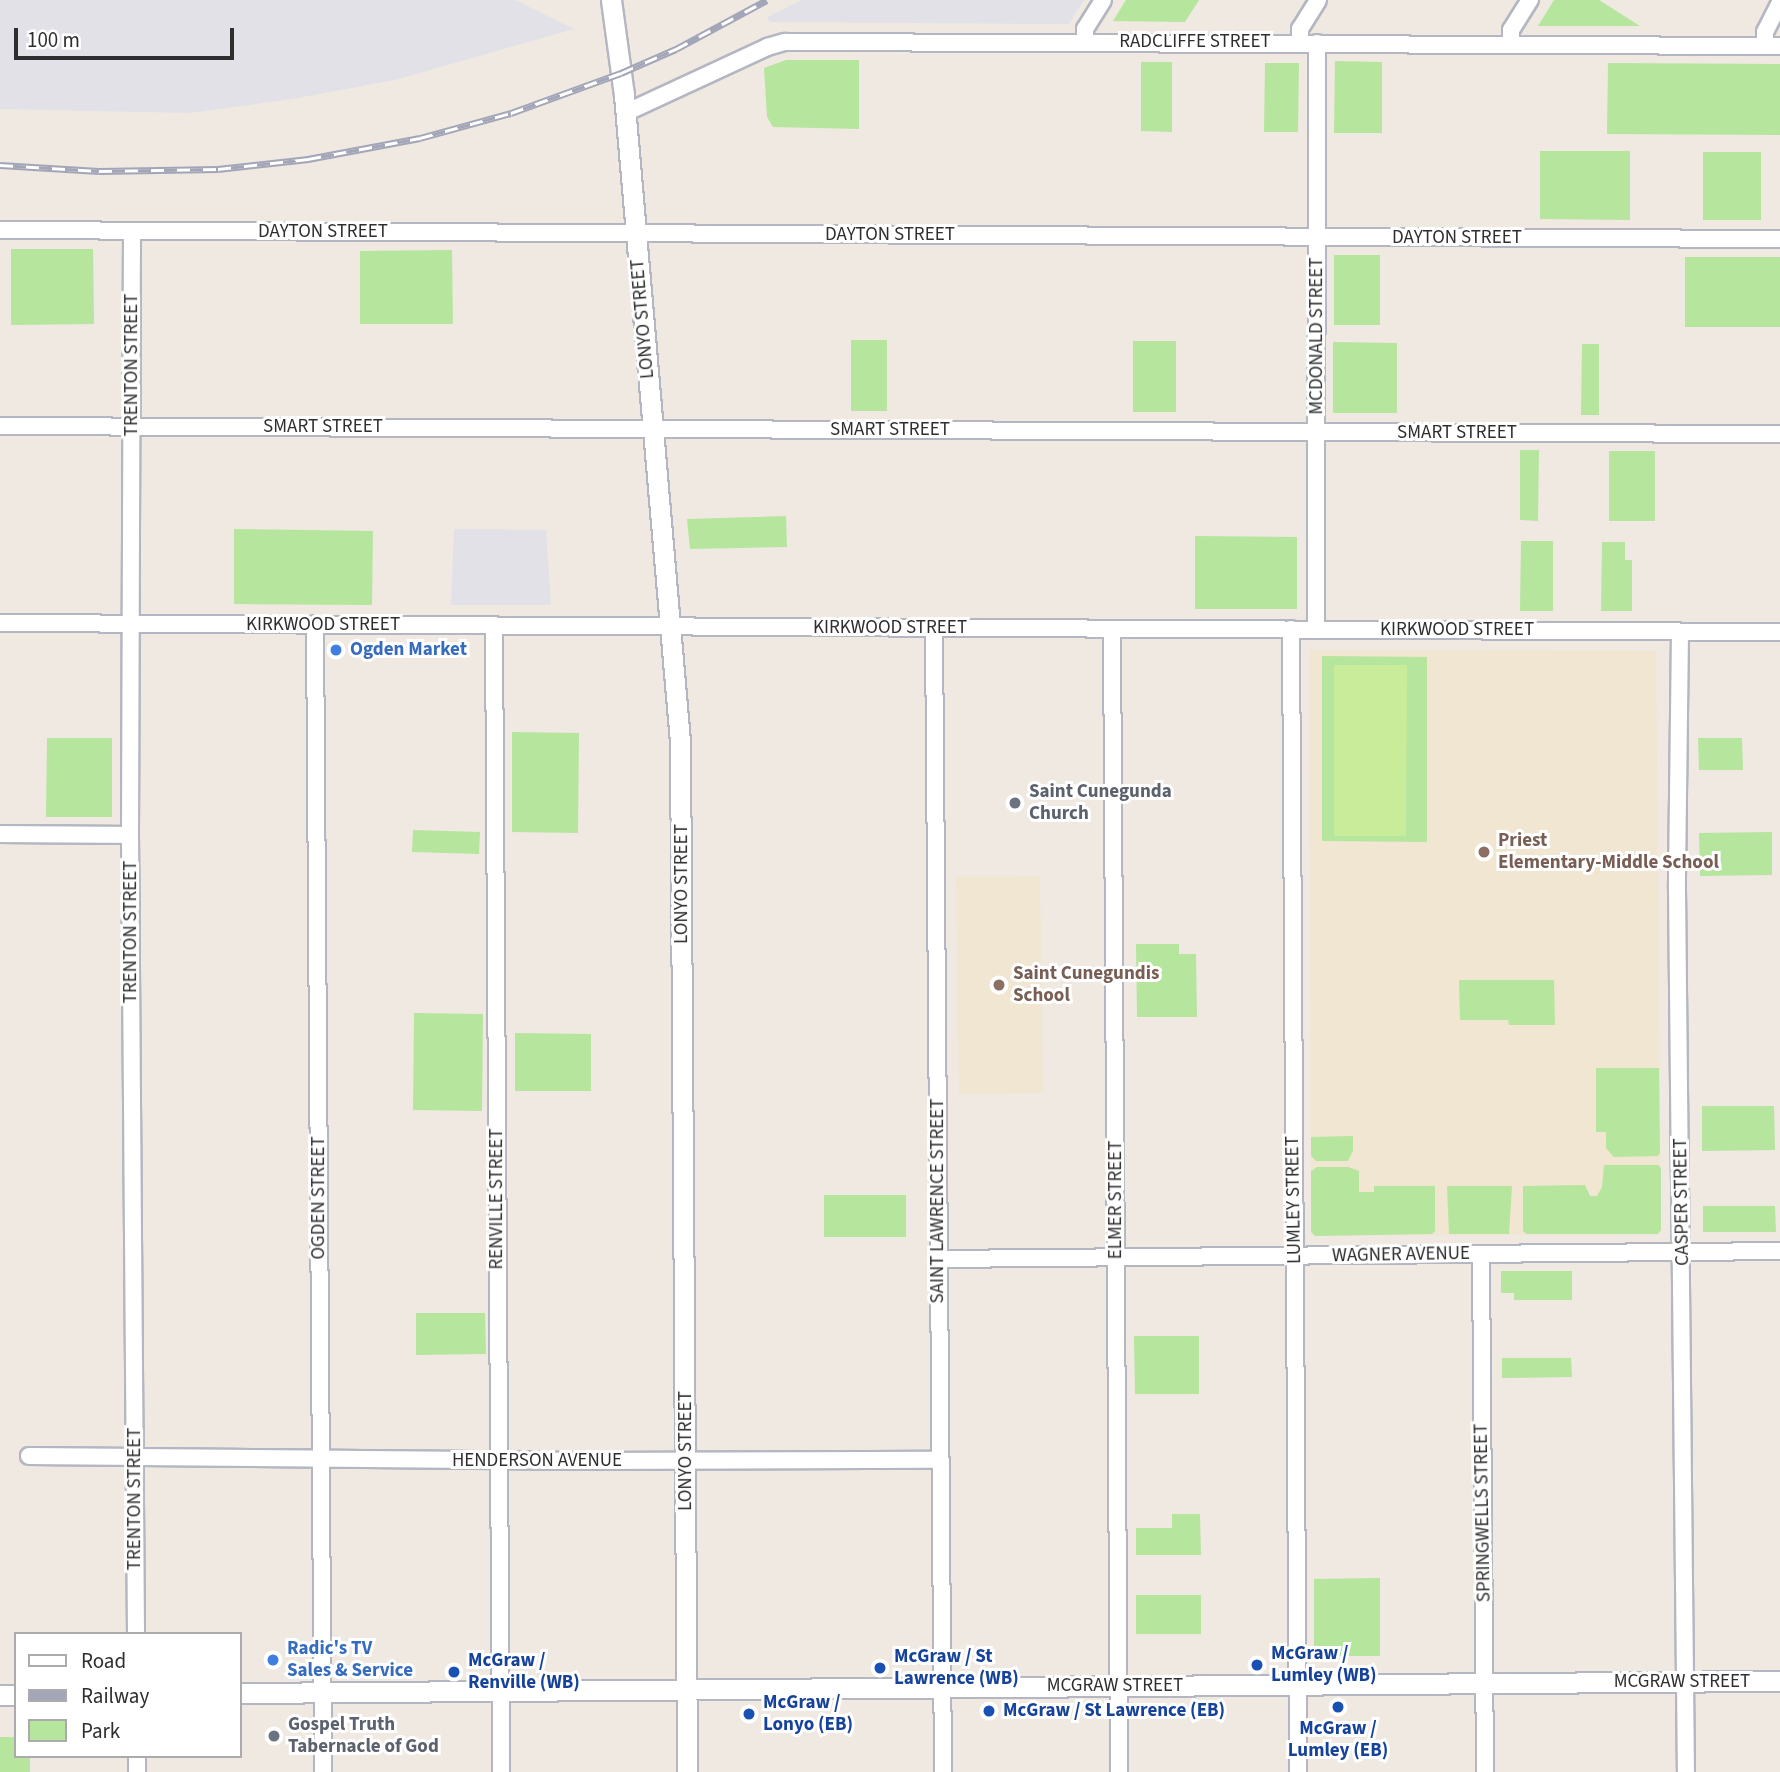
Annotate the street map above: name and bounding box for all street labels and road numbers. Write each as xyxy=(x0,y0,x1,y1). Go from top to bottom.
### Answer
street label: RADCLIFFE STREET xyxy=(1119,31,1271,53)
street label: DAYTON STREET xyxy=(258,221,388,243)
street label: DAYTON STREET xyxy=(825,224,955,246)
street label: DAYTON STREET xyxy=(1392,227,1522,249)
street label: MCDONALD STREET xyxy=(1306,257,1328,415)
street label: LONYO STREET xyxy=(626,258,660,380)
street label: TRENTON STREET xyxy=(121,294,143,436)
street label: SMART STREET xyxy=(263,416,383,438)
street label: SMART STREET xyxy=(830,419,950,441)
street label: SMART STREET xyxy=(1397,422,1517,444)
street label: KIRKWOOD STREET xyxy=(246,614,400,636)
street label: KIRKWOOD STREET xyxy=(813,617,967,639)
street label: KIRKWOOD STREET xyxy=(1380,619,1534,641)
street label: LONYO STREET xyxy=(671,824,693,944)
street label: TRENTON STREET xyxy=(120,861,142,1003)
street label: SAINT LAWRENCE STREET xyxy=(927,1098,949,1304)
street label: RENVILLE STREET xyxy=(486,1128,508,1270)
street label: OGDEN STREET xyxy=(308,1136,330,1260)
street label: LUMLEY STREET xyxy=(1281,1136,1307,1264)
street label: CASPER STREET xyxy=(1669,1138,1695,1266)
street label: ELMER STREET xyxy=(1105,1141,1127,1259)
street label: WAGNER AVENUE xyxy=(1332,1242,1470,1268)
street label: LONYO STREET xyxy=(675,1391,697,1511)
street label: SPRINGWELLS STREET xyxy=(1470,1424,1496,1602)
street label: TRENTON STREET xyxy=(124,1428,146,1570)
street label: HENDERSON AVENUE xyxy=(452,1450,622,1472)
street label: MCGRAW STREET xyxy=(1614,1671,1750,1693)
street label: MCGRAW STREET xyxy=(1047,1675,1183,1697)

